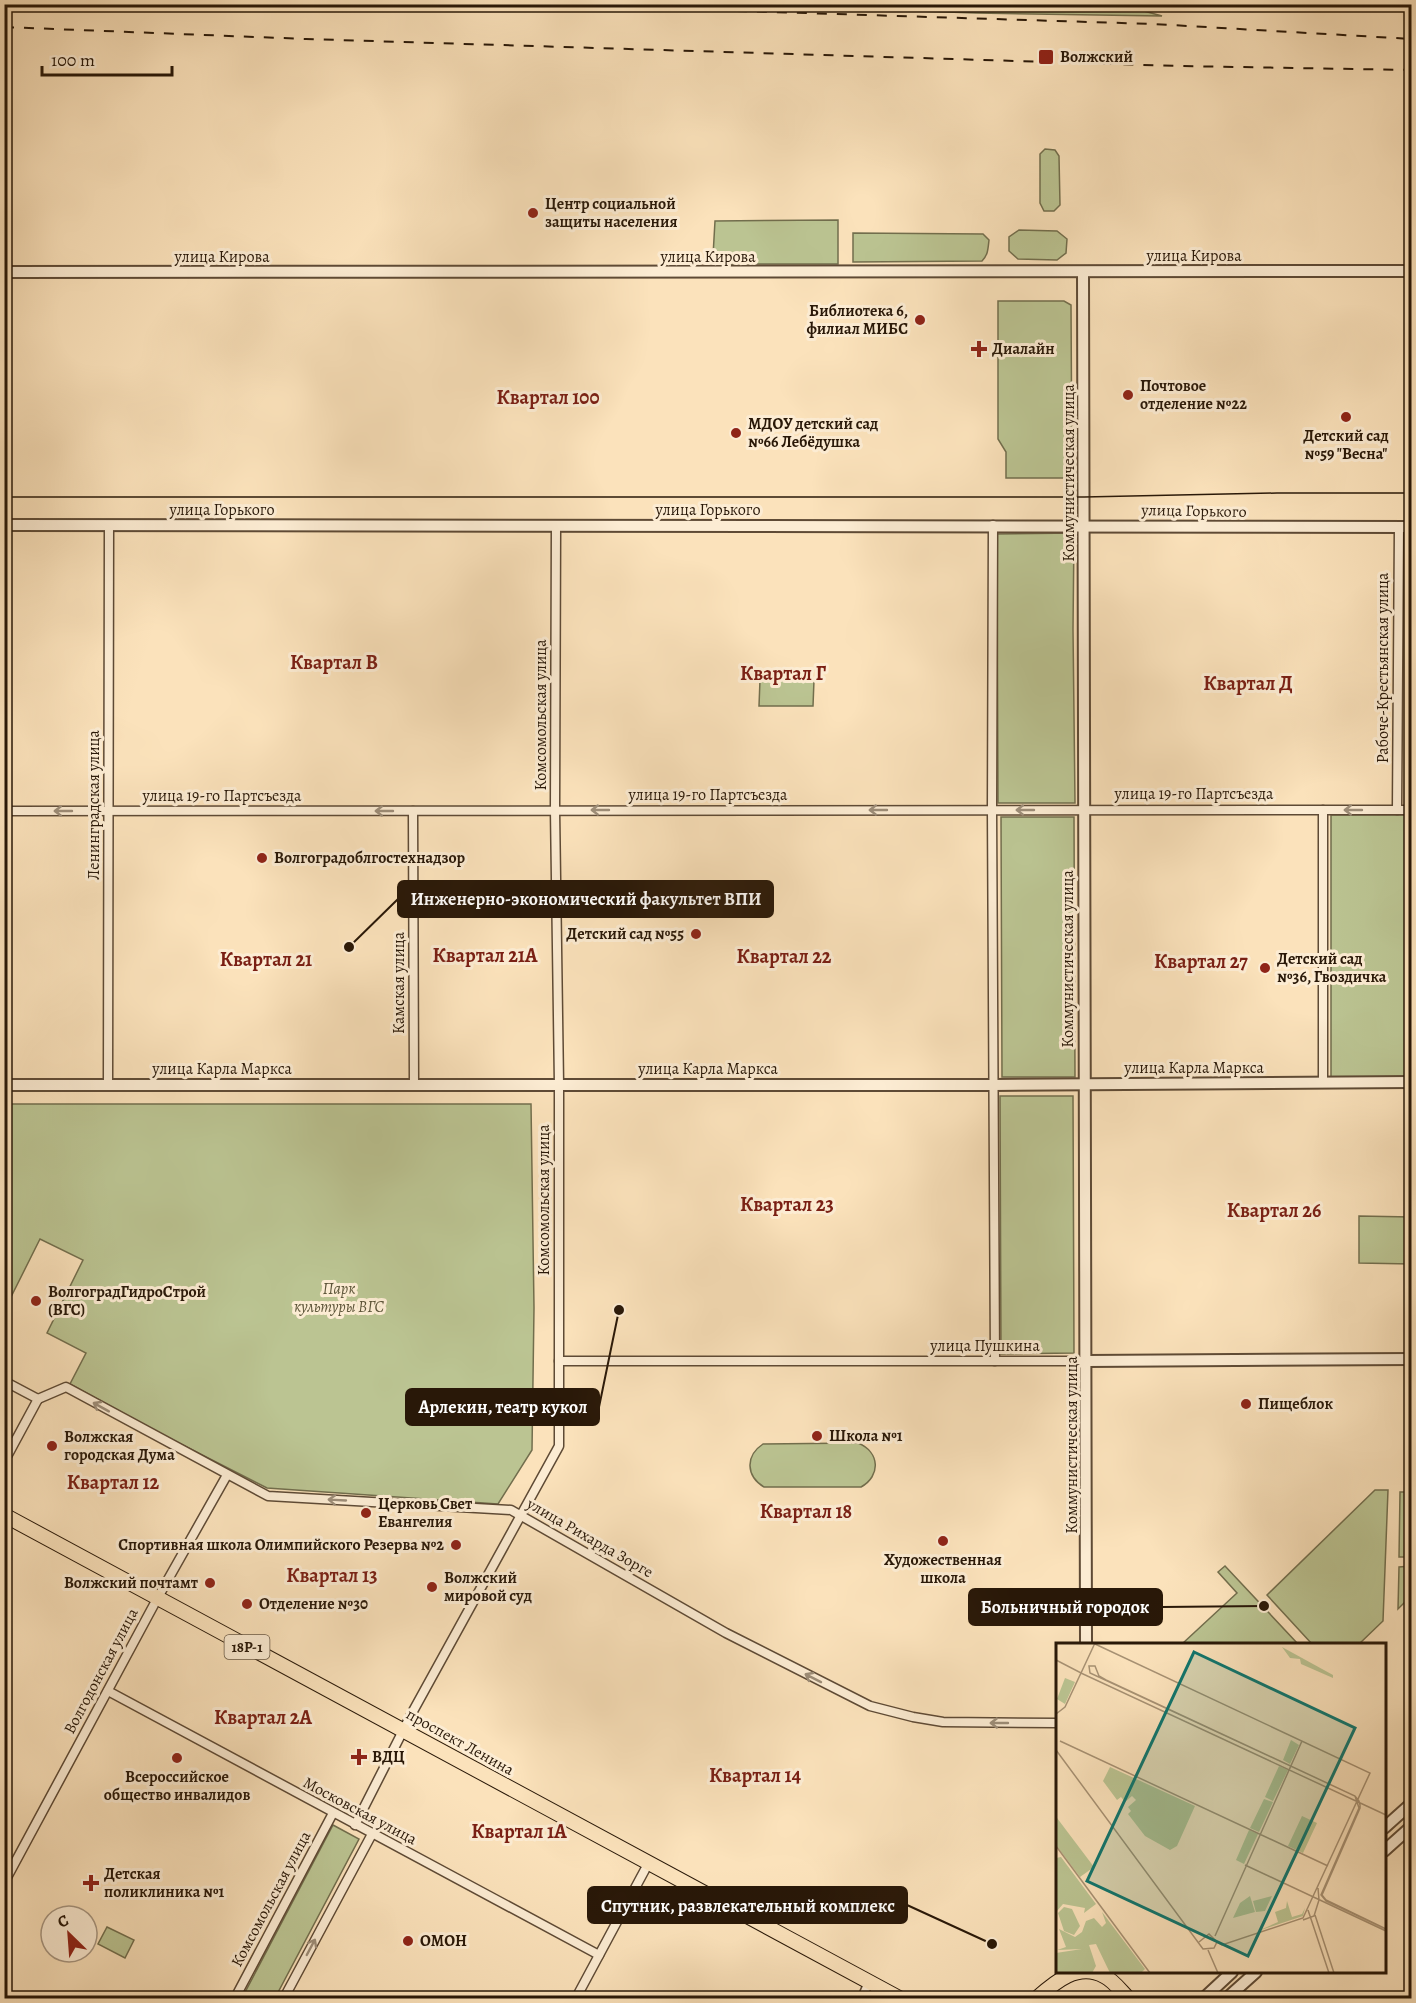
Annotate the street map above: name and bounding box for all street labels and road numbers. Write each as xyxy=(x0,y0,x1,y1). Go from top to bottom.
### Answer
street label: улица Кирова xyxy=(1145,245,1242,267)
street label: улица Кирова xyxy=(173,246,270,268)
street label: улица Кирова xyxy=(659,246,756,268)
street label: Коммунистическая улица xyxy=(1058,384,1080,562)
street label: улица Горького xyxy=(168,499,275,521)
street label: улица Горького xyxy=(654,499,761,521)
street label: улица Горького xyxy=(1140,499,1247,523)
street label: Рабоче-Крестьянская улица xyxy=(1372,572,1394,763)
street label: Комсомольская улица xyxy=(530,639,552,791)
street label: Ленинградская улица xyxy=(83,730,105,880)
street label: улица 19-го Партсъезда xyxy=(1114,783,1274,805)
street label: улица 19-го Партсъезда xyxy=(628,784,788,806)
street label: улица 19-го Партсъезда xyxy=(142,785,302,807)
street label: Коммунистическая улица xyxy=(1057,870,1079,1048)
street label: Камская улица xyxy=(388,931,410,1034)
street label: улица Карла Маркса xyxy=(1123,1057,1264,1079)
street label: улица Карла Маркса xyxy=(151,1058,292,1080)
street label: улица Карла Маркса xyxy=(637,1058,778,1080)
street label: Комсомольская улица xyxy=(533,1124,555,1276)
street label: улица Пушкина xyxy=(929,1335,1040,1357)
street label: Коммунистическая улица xyxy=(1061,1356,1083,1534)
street label: улица Рихарда Зорге xyxy=(522,1492,657,1583)
street label: Волгодонская улица xyxy=(59,1604,144,1738)
road number: 18Р-1 xyxy=(224,1635,270,1659)
street label: проспект Ленина xyxy=(402,1703,518,1781)
street label: Московская улица xyxy=(299,1772,421,1851)
street label: Комсомольская улица xyxy=(226,1827,316,1971)

